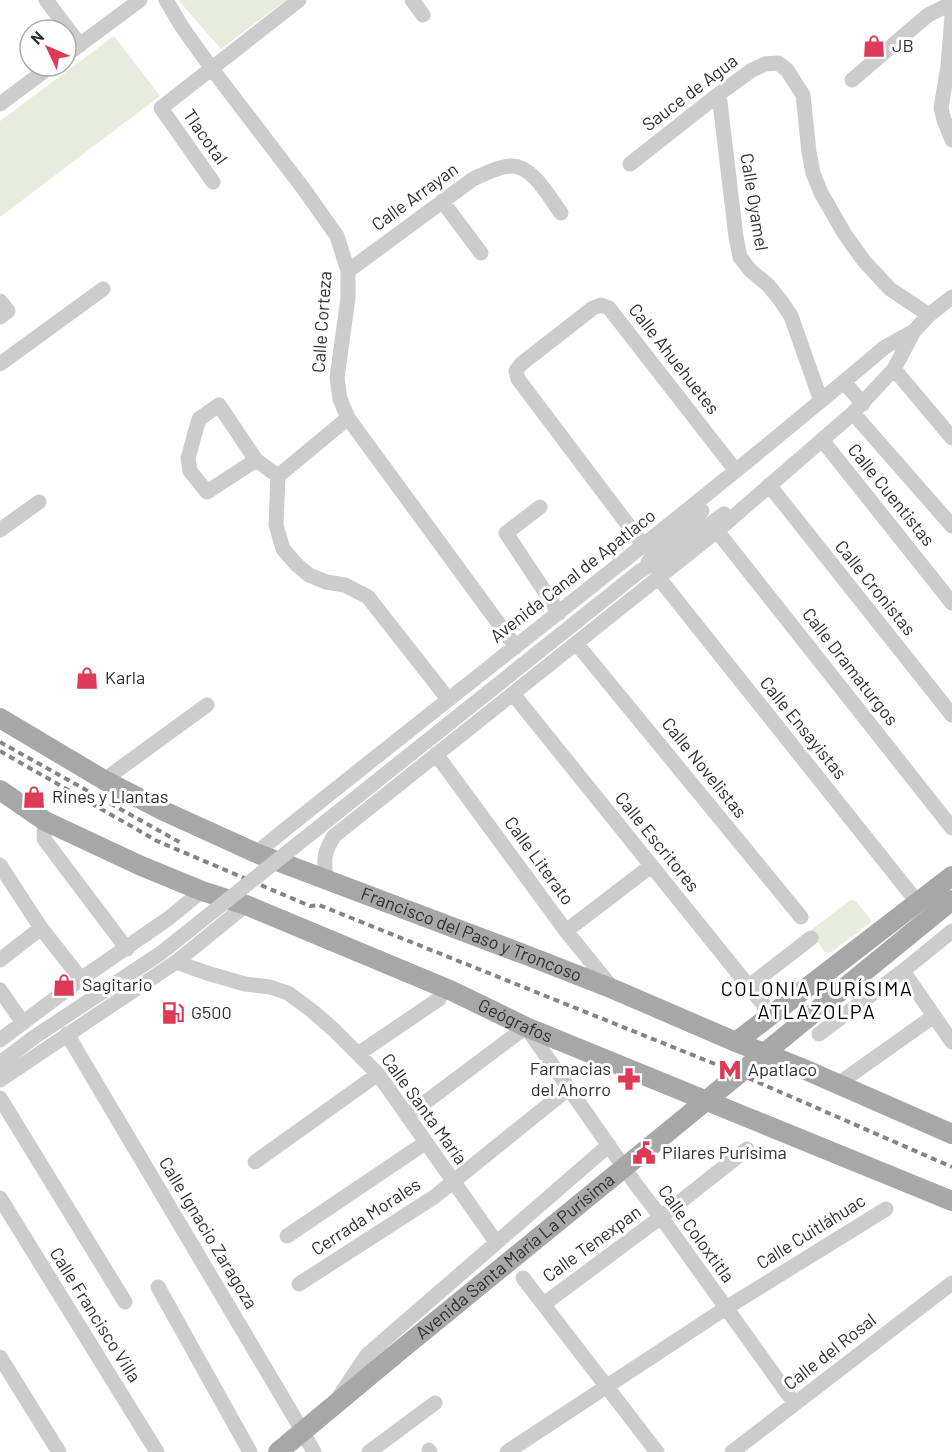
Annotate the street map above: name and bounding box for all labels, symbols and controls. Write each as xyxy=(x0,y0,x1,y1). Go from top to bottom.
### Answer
north arrow xyxy=(18,18,78,78)
text: N xyxy=(26,27,47,48)
shop icon: JB xyxy=(861,33,887,59)
place label: JB xyxy=(892,34,914,56)
street label: Sauce de Agua xyxy=(637,49,741,135)
street label: Tlacotal xyxy=(179,105,233,168)
street label: Calle Oyamel xyxy=(736,151,774,252)
street label: Calle Arrayan xyxy=(367,157,462,235)
street label: Calle Corteza xyxy=(306,270,336,374)
street label: Calle Ahuehuetes xyxy=(625,299,725,418)
street label: Calle Cuentistas xyxy=(844,439,940,550)
street label: Avenida Canal de Apatlaco xyxy=(485,504,659,647)
street label: Calle Cronistas xyxy=(831,535,921,639)
street label: Calle Dramaturgos xyxy=(798,603,903,729)
shop icon: Karla xyxy=(74,665,100,691)
place label: Karla xyxy=(105,666,145,688)
street label: Calle Ensayistas xyxy=(756,672,852,783)
street label: Calle Novelistas xyxy=(658,713,752,822)
shop icon: Rines y Llantas xyxy=(21,784,47,810)
place label: Rines y Llantas xyxy=(52,785,168,807)
street label: Calle Escritores xyxy=(611,787,705,896)
street label: Calle Literato xyxy=(500,812,579,909)
street label: Francisco del Paso y Troncoso xyxy=(358,882,585,986)
shop icon: Sagitario xyxy=(51,972,77,998)
place label: Sagitario xyxy=(82,973,153,995)
district label: COLONIA PURÍSIMA ATLAZOLPA xyxy=(721,976,913,1023)
street label: Geógrafos xyxy=(475,993,556,1047)
fuel station icon: G500 xyxy=(160,1000,186,1026)
place label: G500 xyxy=(191,1001,232,1023)
street label: Calle Santa María xyxy=(377,1049,472,1168)
place label: Farmacias del Ahorro xyxy=(530,1057,611,1100)
metro station icon: Apatlaco xyxy=(717,1057,743,1083)
place label: Apatlaco xyxy=(748,1058,817,1080)
pharmacy icon: Farmacias del Ahorro xyxy=(616,1066,642,1092)
public building icon: Pilares Purísima xyxy=(631,1140,657,1166)
place label: Pilares Purísima xyxy=(662,1141,787,1163)
street label: Calle Ignacio Zaragoza xyxy=(155,1152,263,1312)
street label: Avenida Santa María La Purísima xyxy=(411,1168,619,1343)
street label: Cerrada Morales xyxy=(307,1173,424,1260)
street label: Calle Coloxtitla xyxy=(654,1180,740,1287)
street label: Calle Cuitláhuac xyxy=(752,1189,869,1273)
street label: Calle Tenexpan xyxy=(538,1200,645,1286)
street label: Calle Francisco Villa xyxy=(46,1243,146,1386)
street label: Calle del Rosal xyxy=(779,1308,880,1394)

